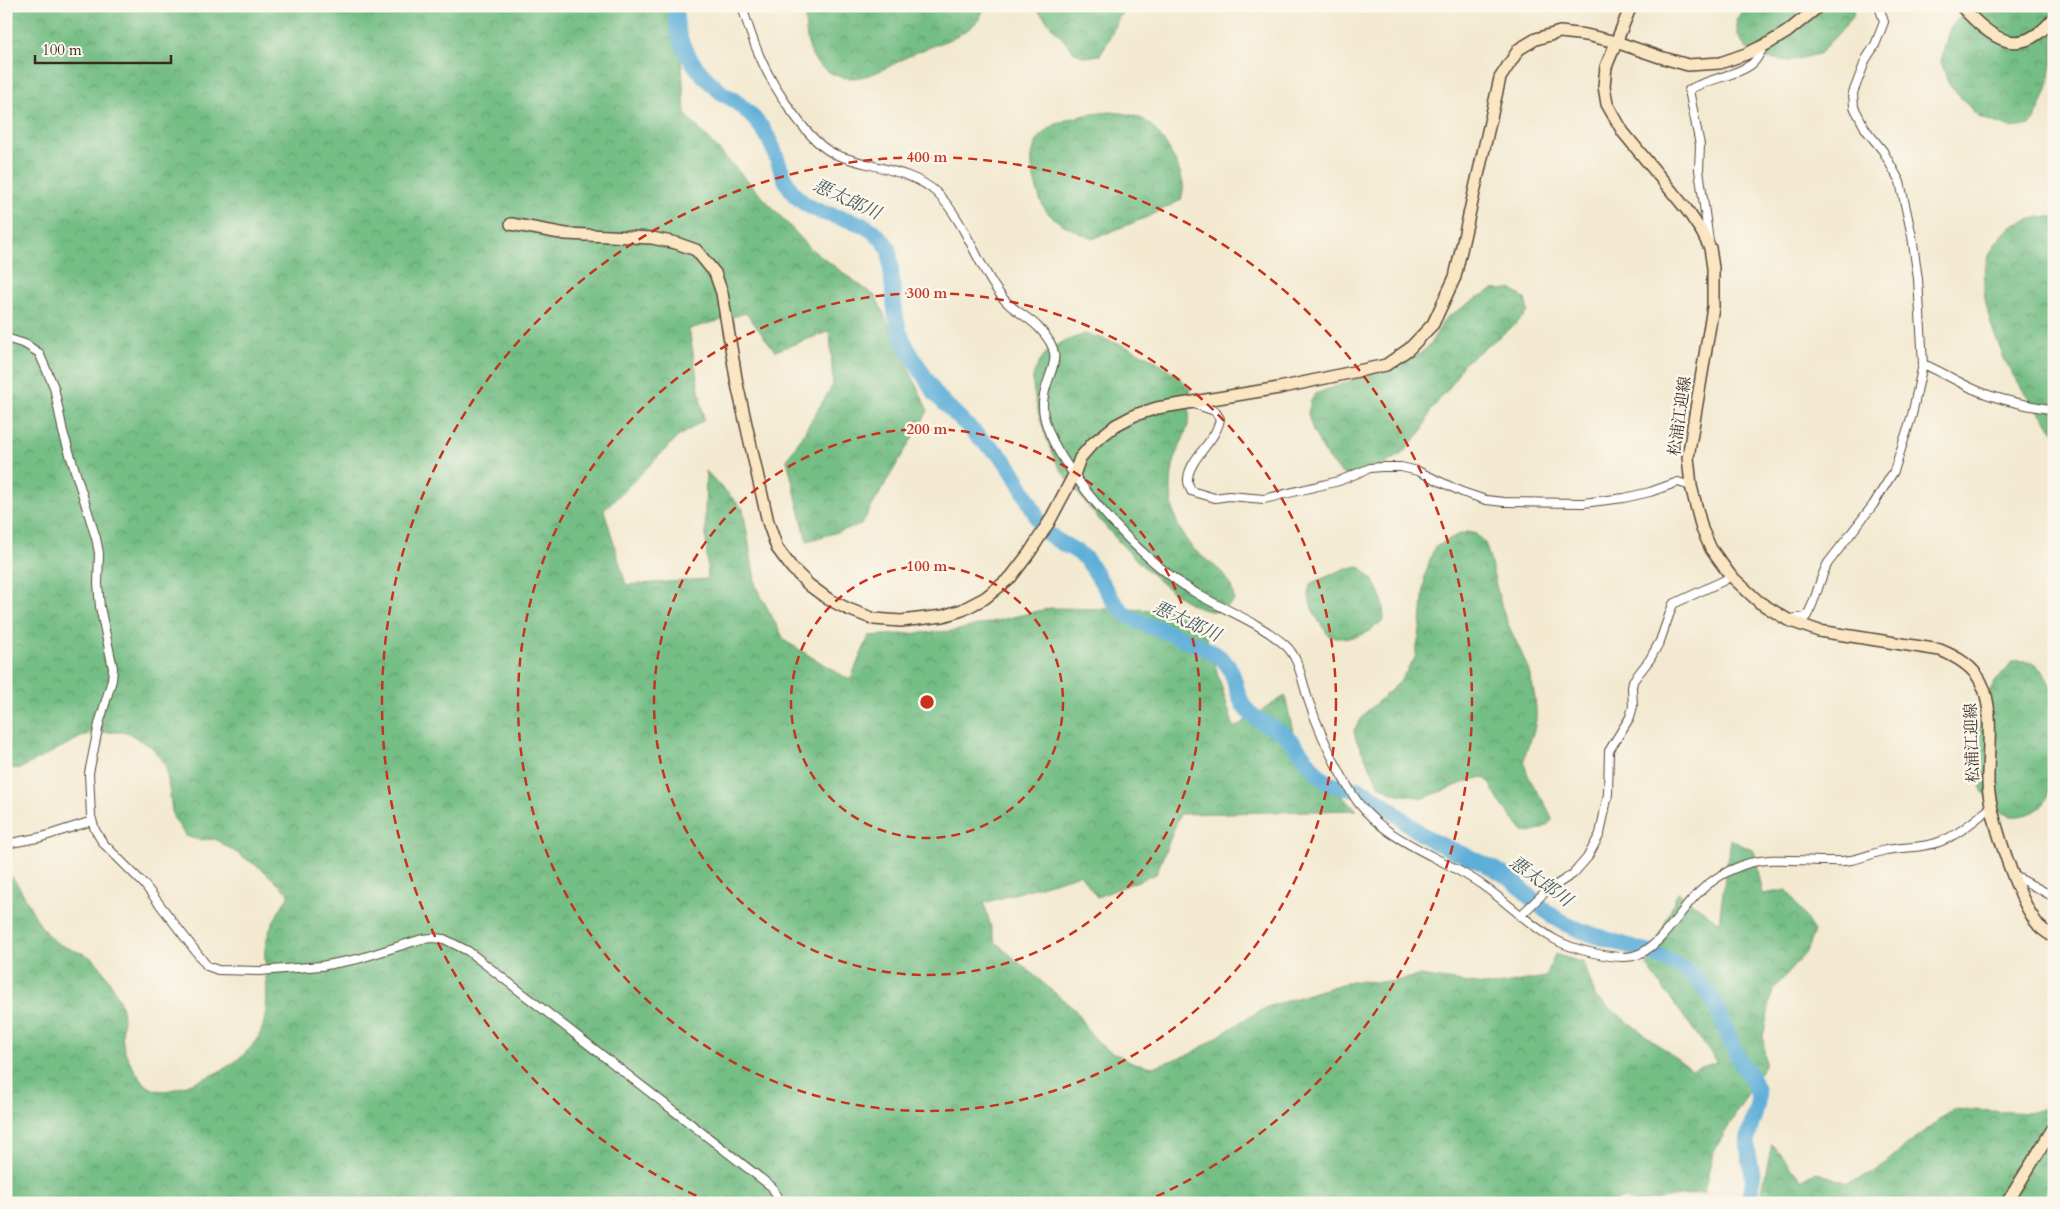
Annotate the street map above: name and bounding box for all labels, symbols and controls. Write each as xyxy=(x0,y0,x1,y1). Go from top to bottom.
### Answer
scale bar xyxy=(35,32,171,64)
text: 100 m xyxy=(42,40,82,60)
text: 400 m xyxy=(907,147,948,167)
water label: 悪太郎川 xyxy=(809,173,887,227)
text: 300 m xyxy=(907,283,948,303)
street label: 松浦江迎線 xyxy=(1664,375,1696,457)
text: 200 m xyxy=(907,419,948,439)
text: 100 m xyxy=(907,556,948,576)
water label: 悪太郎川 xyxy=(1149,595,1227,649)
centre of rings xyxy=(918,693,936,711)
street label: 松浦江迎線 xyxy=(1960,703,1984,783)
water label: 悪太郎川 xyxy=(1504,850,1579,914)

